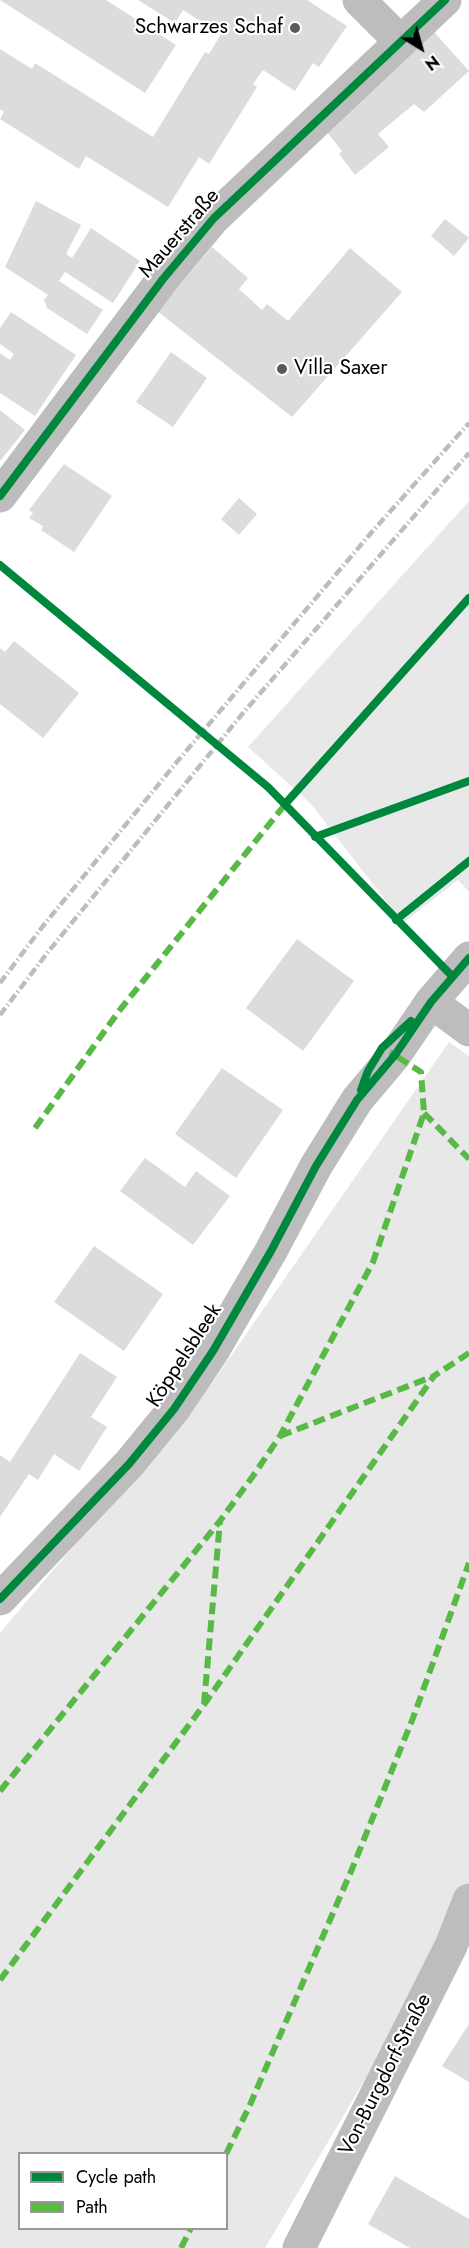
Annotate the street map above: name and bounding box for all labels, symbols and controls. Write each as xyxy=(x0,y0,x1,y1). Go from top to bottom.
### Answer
place label: Schwarzes Schaf xyxy=(135,15,283,41)
north arrow xyxy=(391,18,451,78)
marker: Schwarzes Schaf xyxy=(288,21,302,35)
text: N xyxy=(420,50,444,76)
street label: Mauerstraße xyxy=(135,184,225,284)
place label: Villa Saxer xyxy=(294,356,388,382)
marker: Villa Saxer xyxy=(275,362,289,376)
street label: Köppelsbleek xyxy=(142,1299,228,1413)
street label: Von-Burgdorf-Straße xyxy=(334,1990,438,2160)
legend xyxy=(18,2152,228,2230)
text: Cycle path xyxy=(76,2164,156,2190)
text: Path xyxy=(76,2194,108,2220)

